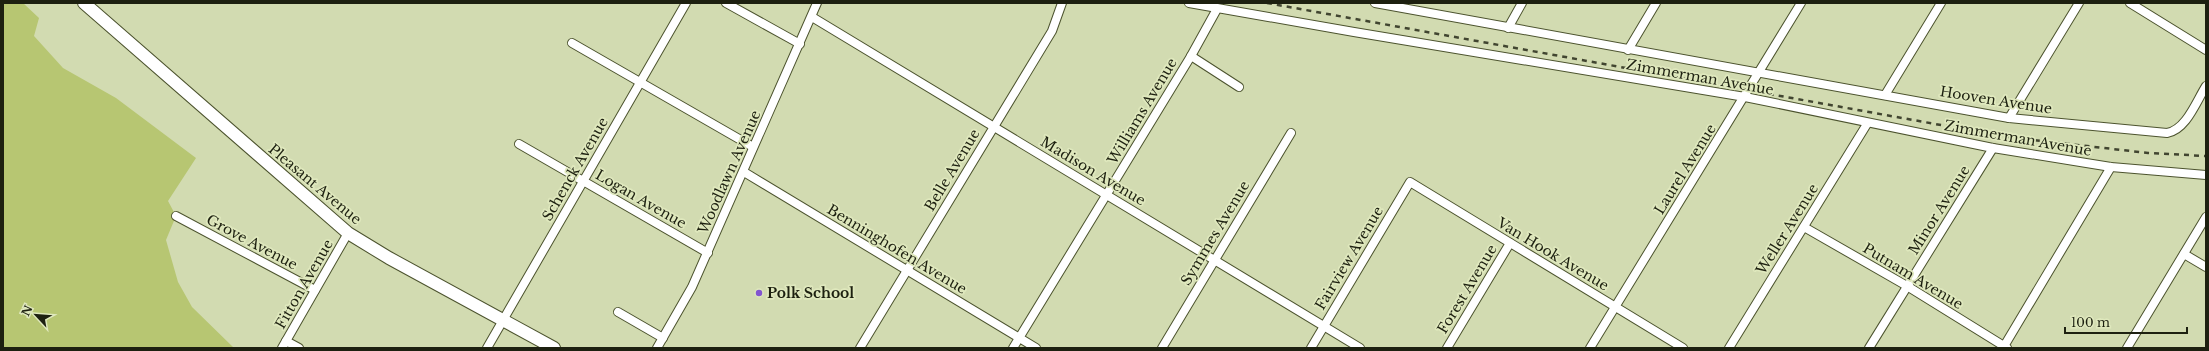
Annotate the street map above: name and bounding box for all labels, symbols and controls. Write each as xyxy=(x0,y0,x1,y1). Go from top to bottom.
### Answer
street label: Williams Avenue xyxy=(1103,55,1181,168)
street label: Zimmerman Avenue xyxy=(1625,55,1775,99)
street label: Hooven Avenue xyxy=(1939,82,2053,118)
street label: Woodlawn Avenue xyxy=(693,107,764,238)
street label: Schenck Avenue xyxy=(538,114,612,224)
street label: Zimmerman Avenue xyxy=(1943,116,2093,160)
street label: Laurel Avenue xyxy=(1650,120,1720,218)
street label: Belle Avenue xyxy=(920,126,984,214)
street label: Madison Avenue xyxy=(1037,133,1149,209)
street label: Pleasant Avenue xyxy=(265,140,365,228)
street label: Minor Avenue xyxy=(1904,162,1974,258)
street label: Logan Avenue xyxy=(592,166,690,232)
street label: Symmes Avenue xyxy=(1177,177,1253,289)
street label: Weller Avenue xyxy=(1751,180,1822,279)
street label: Benninghofen Avenue xyxy=(824,200,970,298)
street label: Fairview Avenue xyxy=(1311,203,1387,313)
street label: Grove Avenue xyxy=(203,210,301,274)
street label: Van Hook Avenue xyxy=(1493,213,1612,294)
street label: Fitton Avenue xyxy=(271,236,337,332)
street label: Putnam Avenue xyxy=(1860,239,1966,313)
street label: Forest Avenue xyxy=(1433,241,1501,337)
place label: Polk School xyxy=(767,284,854,302)
marker: Polk School xyxy=(754,288,764,298)
north arrow xyxy=(16,295,56,335)
text: N xyxy=(18,302,36,318)
scale bar xyxy=(2065,309,2187,335)
text: 100 m xyxy=(2071,315,2110,330)

